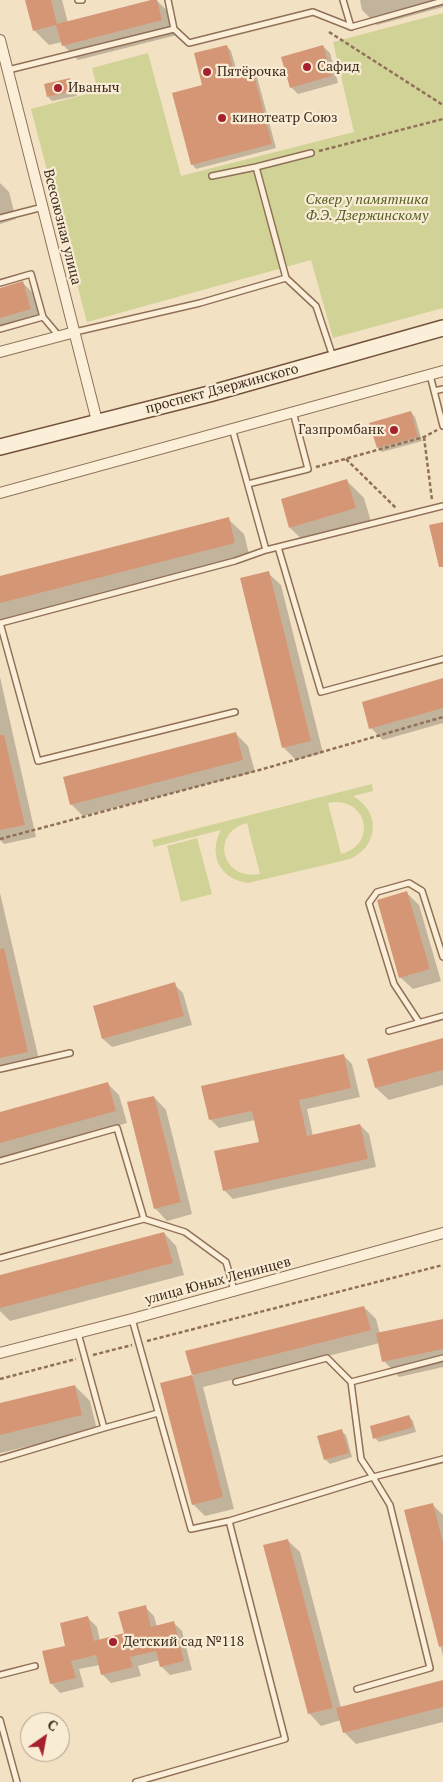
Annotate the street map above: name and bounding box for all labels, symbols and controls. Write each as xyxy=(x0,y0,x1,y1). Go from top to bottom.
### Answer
place label: Сафид xyxy=(317,59,360,75)
marker: Сафид xyxy=(301,61,313,73)
place label: Пятёрочка xyxy=(217,64,286,80)
marker: Пятёрочка xyxy=(201,66,213,78)
place label: Иваныч xyxy=(68,80,120,96)
marker: Иваныч xyxy=(52,82,64,94)
place label: кинотеатр Союз xyxy=(232,110,338,126)
marker: кинотеатр Союз xyxy=(216,112,228,124)
street label: Всесоюзная улица xyxy=(40,167,84,287)
park label: Сквер у памятника Ф.Э. Дзержинскому xyxy=(306,192,428,224)
street label: проспект Дзержинского xyxy=(144,360,300,418)
place label: Газпромбанк xyxy=(298,422,384,438)
marker: Газпромбанк xyxy=(388,424,400,436)
street label: улица Юных Ленинцев xyxy=(143,1253,293,1309)
place label: Детский сад №118 xyxy=(123,1634,244,1650)
marker: Детский сад №118 xyxy=(107,1636,119,1648)
north arrow xyxy=(20,1712,70,1762)
text: С xyxy=(44,1714,62,1735)

